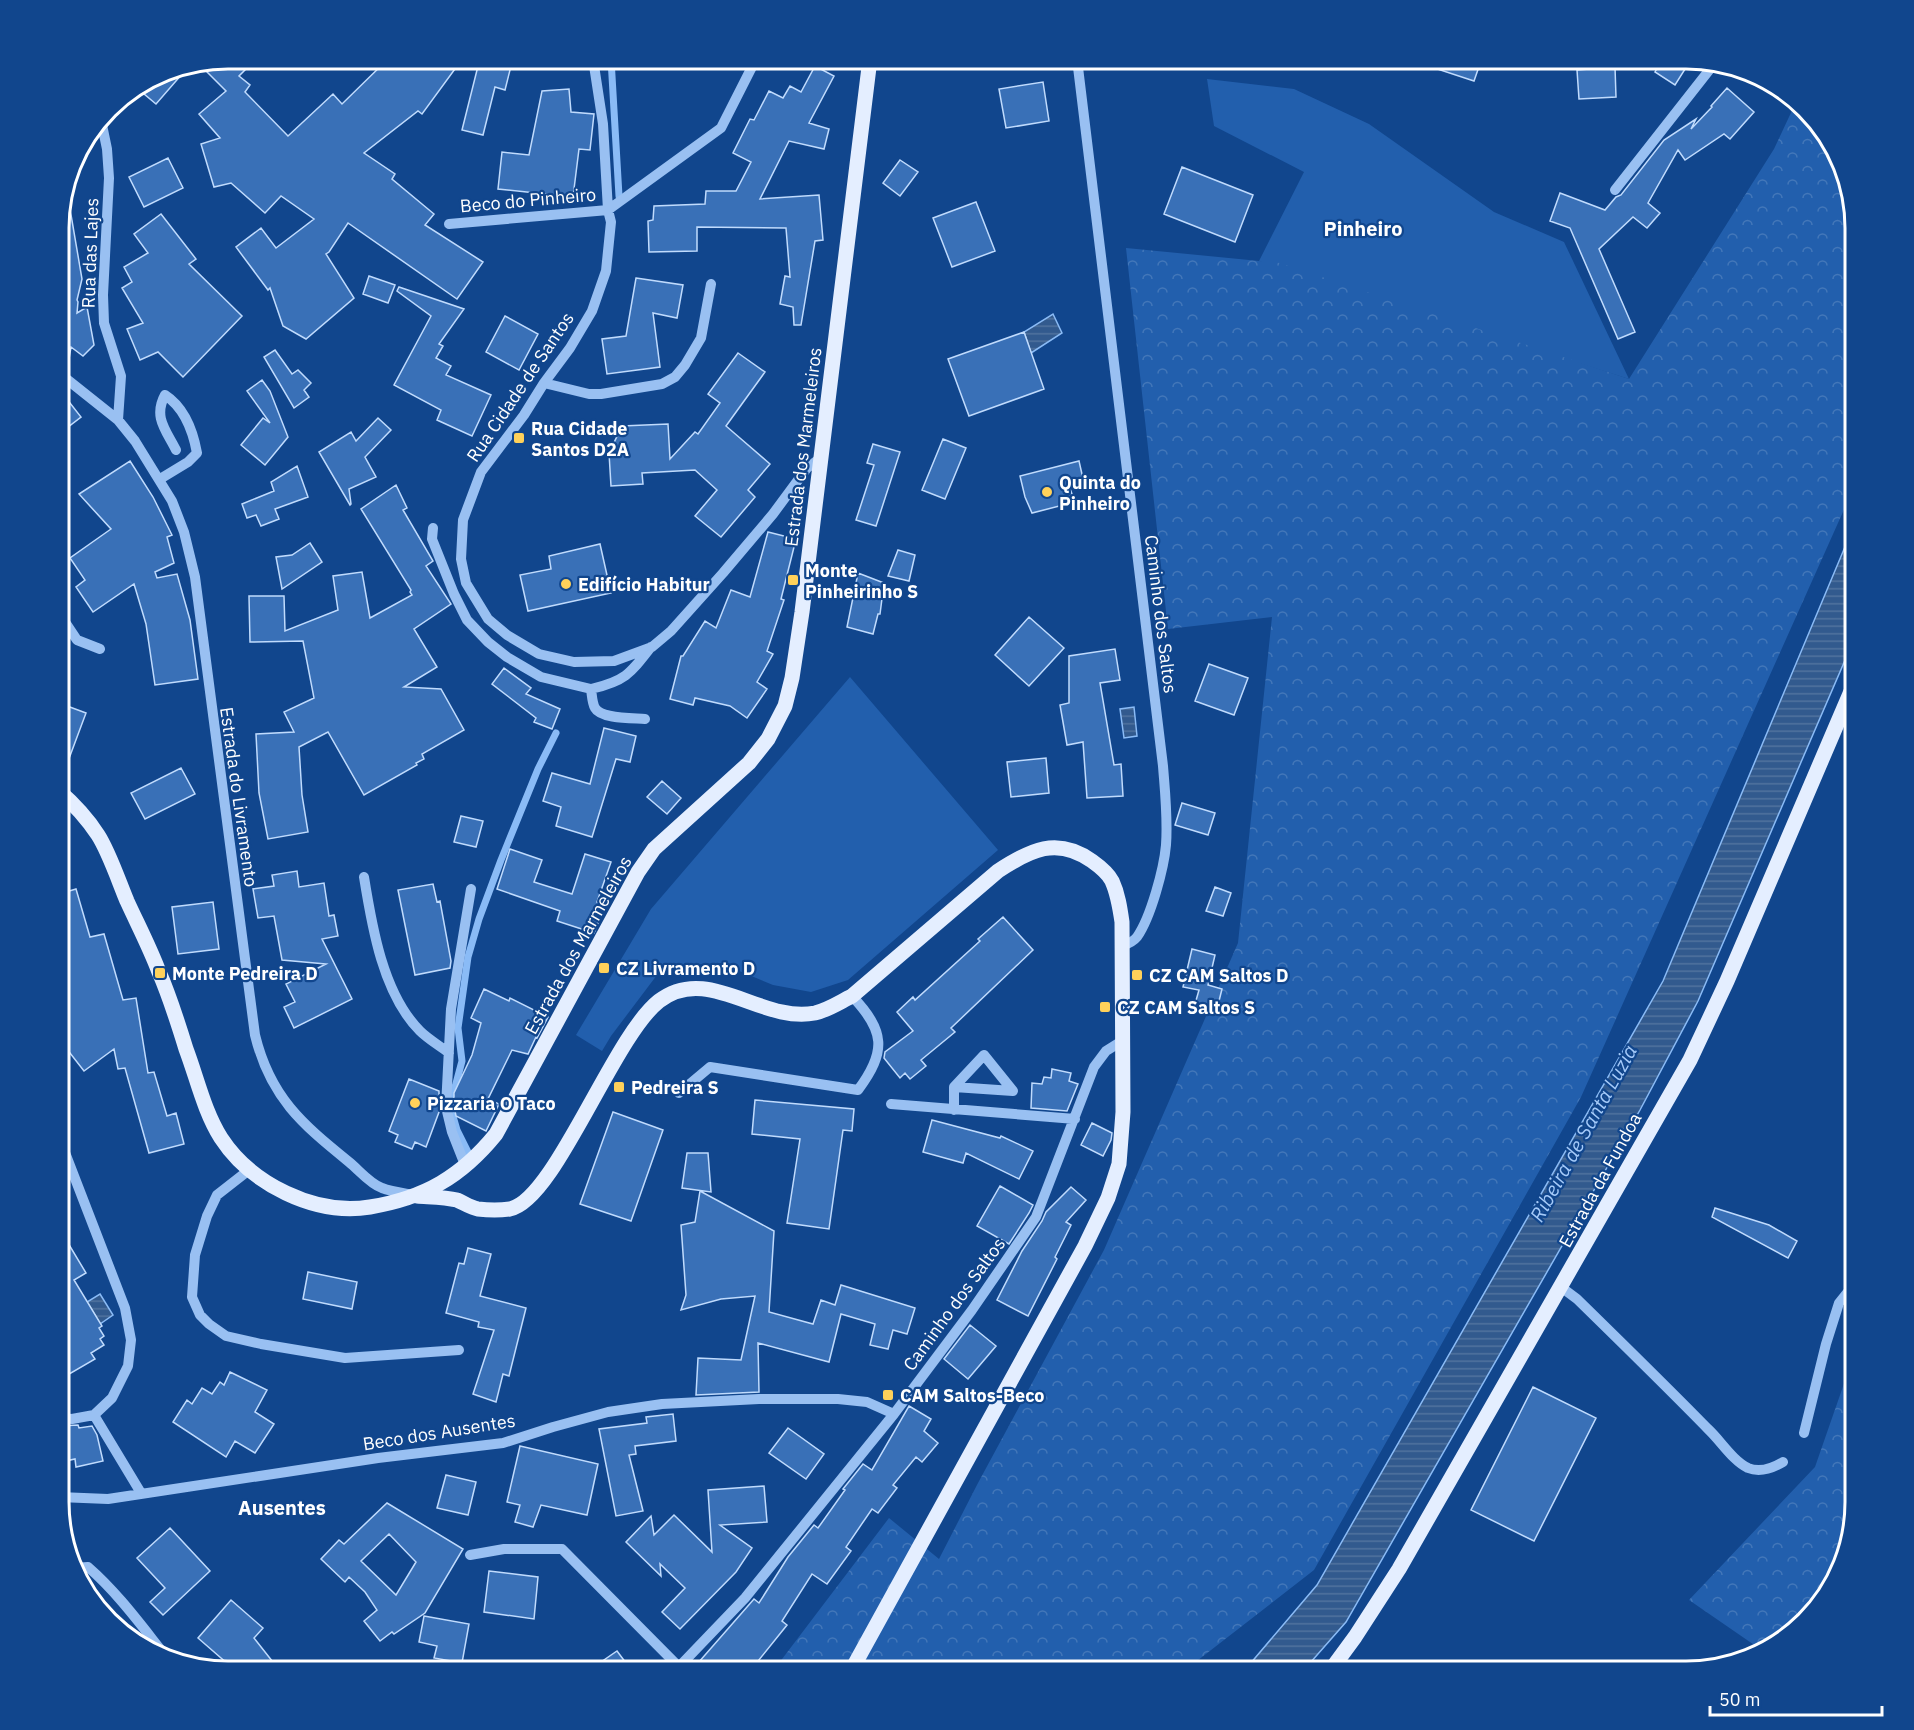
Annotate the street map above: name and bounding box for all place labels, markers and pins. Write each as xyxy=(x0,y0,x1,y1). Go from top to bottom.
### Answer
place label: Rua Cidade Santos D2A xyxy=(531,417,629,461)
marker: Rua Cidade Santos D2A xyxy=(512,431,526,445)
place label: Quinta do Pinheiro xyxy=(1059,471,1141,515)
marker: Quinta do Pinheiro xyxy=(1040,485,1054,499)
place label: Monte Pinheirinho S xyxy=(805,559,918,603)
place label: Edifício Habitur xyxy=(578,573,710,596)
marker: Monte Pinheirinho S xyxy=(786,573,800,587)
marker: Edifício Habitur xyxy=(559,577,573,591)
place label: CZ Livramento D xyxy=(616,957,755,980)
marker: CZ Livramento D xyxy=(597,961,611,975)
place label: Monte Pedreira D xyxy=(172,962,318,985)
place label: CZ CAM Saltos D xyxy=(1149,964,1288,987)
marker: Monte Pedreira D xyxy=(153,966,167,980)
marker: CZ CAM Saltos D xyxy=(1130,968,1144,982)
place label: CZ CAM Saltos S xyxy=(1117,996,1255,1019)
marker: CZ CAM Saltos S xyxy=(1098,1000,1112,1014)
place label: Pedreira S xyxy=(631,1076,719,1099)
marker: Pedreira S xyxy=(612,1080,626,1094)
place label: Pizzaria O Taco xyxy=(427,1092,556,1115)
marker: Pizzaria O Taco xyxy=(408,1096,422,1110)
place label: CAM Saltos-Beco xyxy=(900,1384,1045,1407)
marker: CAM Saltos-Beco xyxy=(881,1388,895,1402)

